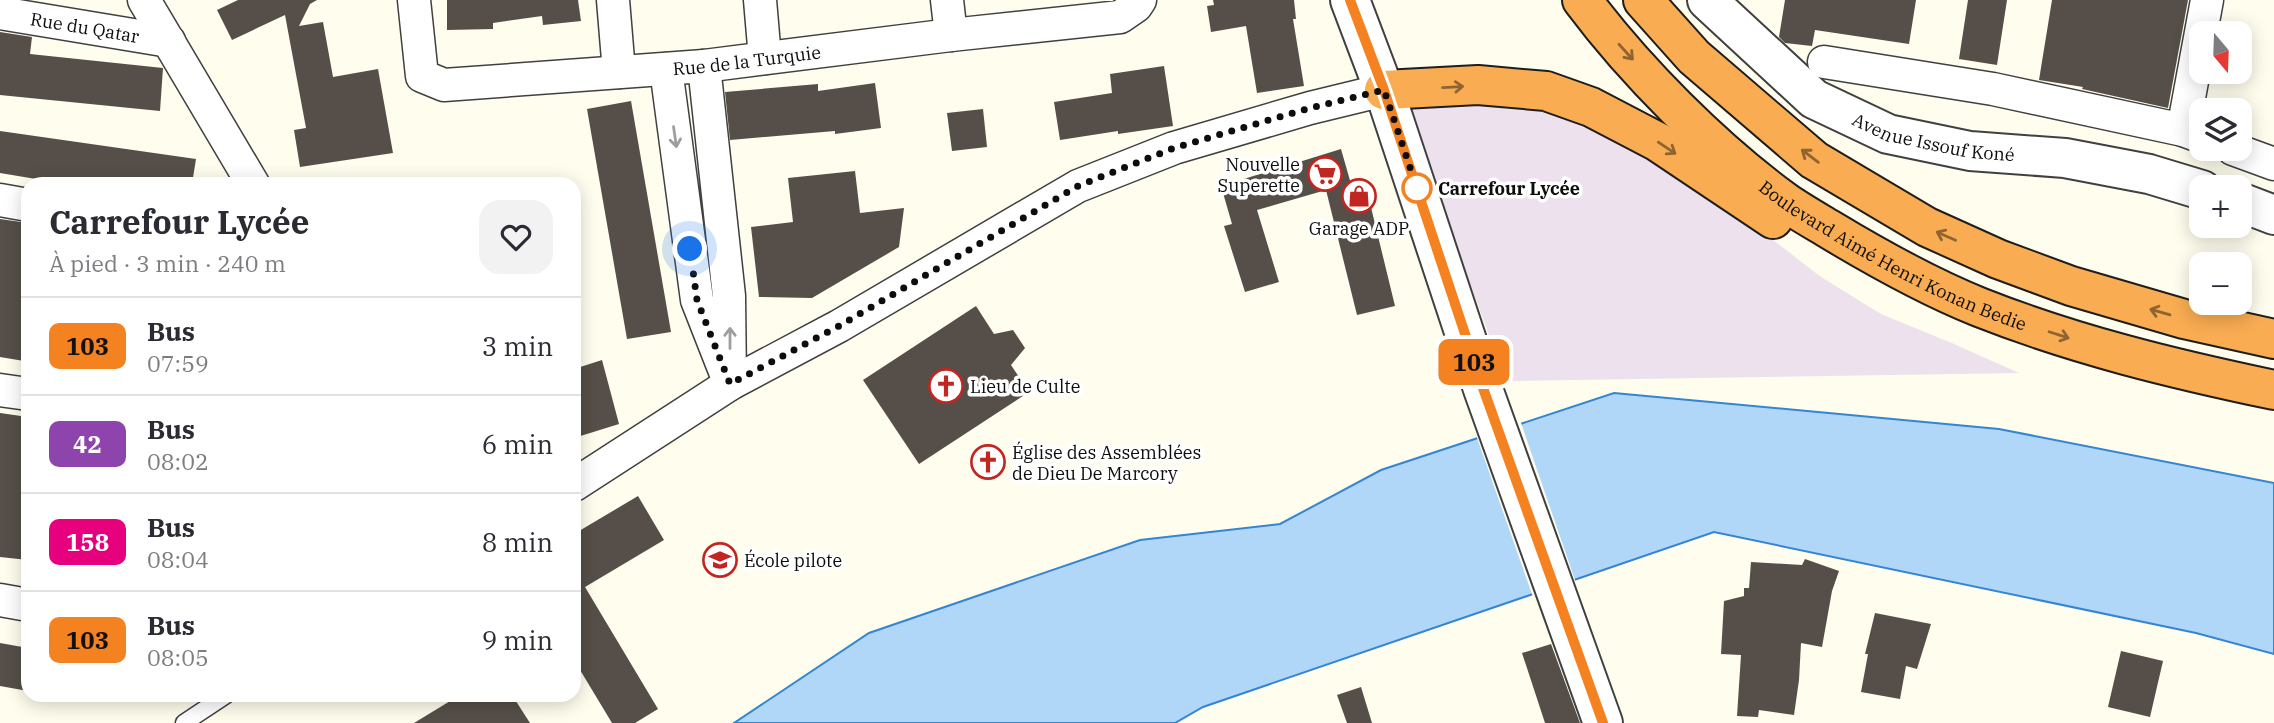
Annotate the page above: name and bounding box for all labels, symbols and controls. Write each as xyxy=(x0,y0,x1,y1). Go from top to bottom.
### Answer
street label: Rue du Qatar xyxy=(29,7,141,47)
north arrow xyxy=(2189,21,2252,84)
map controls xyxy=(2189,21,2252,315)
street label: Rue de la Turquie xyxy=(672,40,822,80)
one-way arrow xyxy=(1618,43,1634,61)
one-way arrow xyxy=(1441,80,1464,93)
button: layers xyxy=(2189,98,2252,161)
street label: Avenue Issouf Koné xyxy=(1849,107,2016,166)
one-way arrow xyxy=(669,125,682,148)
one-way arrow xyxy=(1656,141,1676,155)
one-way arrow xyxy=(1802,149,1820,164)
place label: Nouvelle Superette xyxy=(1218,153,1300,197)
supermarket icon: Nouvelle Superette xyxy=(1306,155,1344,193)
marker: Carrefour Lycée xyxy=(1402,173,1432,203)
street label: Boulevard Aimé Henri Konan Bedie xyxy=(1755,175,2030,335)
button: + xyxy=(2189,175,2252,238)
shop icon: Garage ADP xyxy=(1340,177,1378,215)
place label: Carrefour Lycée xyxy=(1438,177,1580,200)
text: Carrefour Lycée xyxy=(49,200,309,243)
button: heart xyxy=(479,200,553,274)
place label: Garage ADP xyxy=(1309,217,1409,240)
one-way arrow xyxy=(1936,229,1957,242)
your location xyxy=(672,231,707,266)
text: À pied · 3 min · 240 m xyxy=(49,248,286,278)
button: − xyxy=(2189,252,2252,315)
one-way arrow xyxy=(2149,305,2171,318)
text: Bus xyxy=(147,314,195,348)
one-way arrow xyxy=(723,327,736,350)
text: 3 min xyxy=(482,329,553,363)
text: 103 xyxy=(66,330,109,362)
one-way arrow xyxy=(2048,330,2070,343)
line badge: 103 xyxy=(1434,339,1514,385)
text: 103 xyxy=(1452,346,1496,378)
text: 07:59 xyxy=(147,348,209,378)
church icon: Lieu de Culte xyxy=(927,367,965,405)
place label: Lieu de Culte xyxy=(970,375,1080,398)
text: Bus xyxy=(147,412,195,446)
text: 6 min xyxy=(482,427,553,461)
text: 42 xyxy=(73,428,102,460)
place label: Église des Assemblées de Dieu De Marcory xyxy=(1012,441,1201,485)
church icon: Église des Assemblées de Dieu De Marcory xyxy=(969,443,1007,481)
text: 08:02 xyxy=(147,446,209,476)
text: Bus xyxy=(147,510,195,544)
text: 8 min xyxy=(482,525,553,559)
text: 158 xyxy=(66,526,109,558)
school or university icon: École pilote xyxy=(701,541,739,579)
text: 08:04 xyxy=(147,544,209,574)
place label: École pilote xyxy=(744,549,842,572)
text: Bus xyxy=(147,608,195,642)
text: 9 min xyxy=(482,623,553,657)
text: 103 xyxy=(66,624,109,656)
text: 08:05 xyxy=(147,642,209,672)

